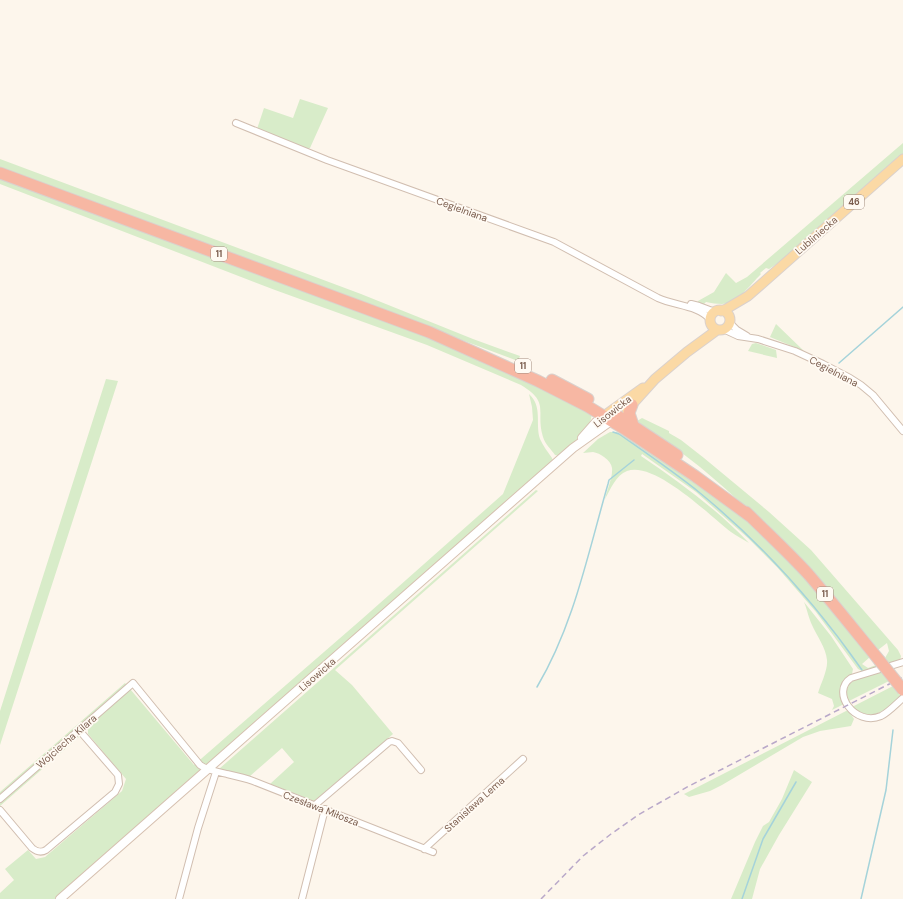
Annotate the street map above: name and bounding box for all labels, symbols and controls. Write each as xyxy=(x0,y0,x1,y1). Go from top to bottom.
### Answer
street label: Cegielniana xyxy=(434,194,489,225)
road number: 46 xyxy=(844,195,864,209)
street label: Lubliniecka xyxy=(792,213,840,257)
road number: 11 xyxy=(211,247,227,261)
street label: Cegielniana xyxy=(807,353,860,390)
road number: 11 xyxy=(515,359,531,373)
street label: Lisowicka xyxy=(591,393,634,430)
road number: 11 xyxy=(817,587,833,601)
street label: Lisowicka xyxy=(296,655,338,694)
street label: Wojciecha Kilara xyxy=(33,712,99,771)
street label: Stanisława Lema xyxy=(441,774,507,835)
street label: Czesława Miłosza xyxy=(281,788,361,829)

